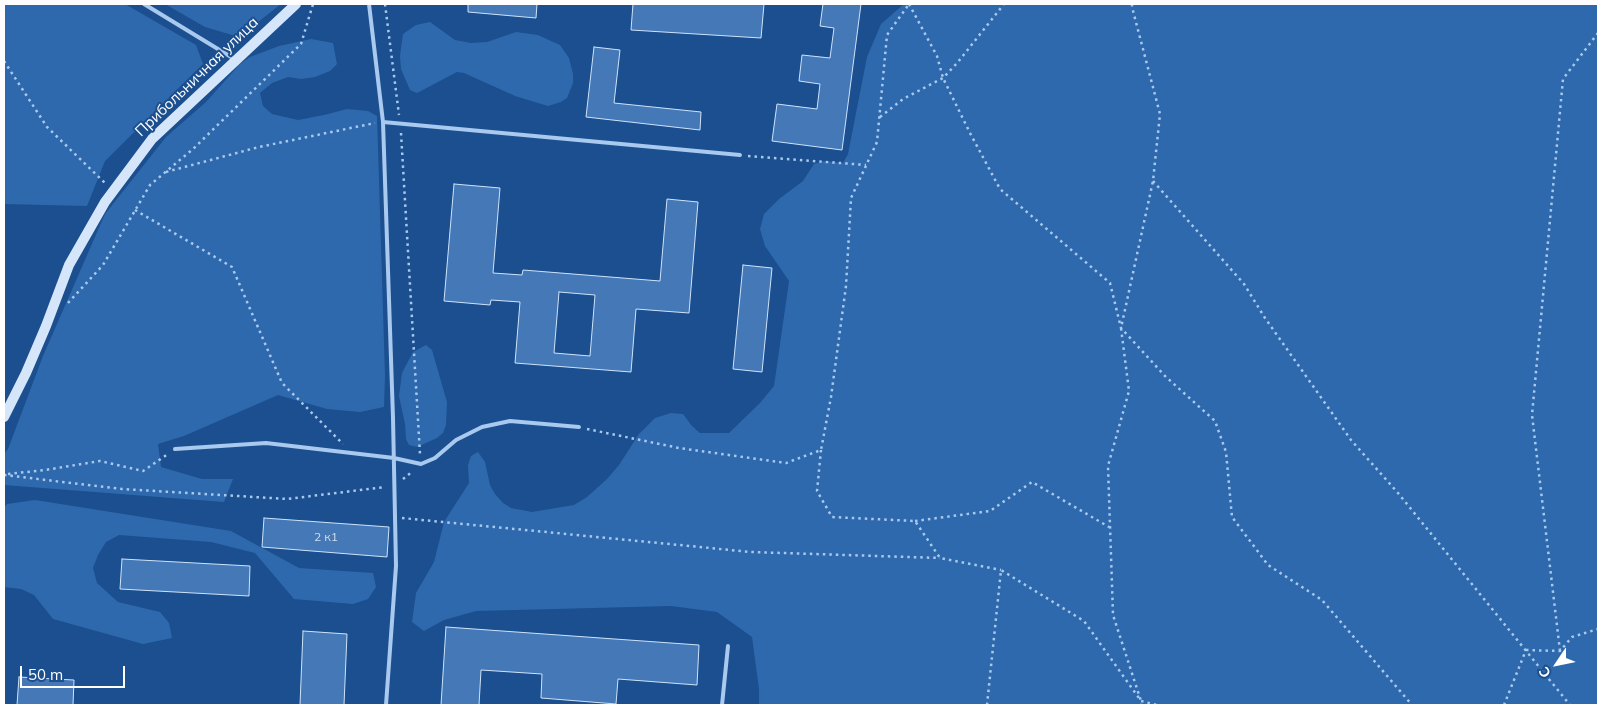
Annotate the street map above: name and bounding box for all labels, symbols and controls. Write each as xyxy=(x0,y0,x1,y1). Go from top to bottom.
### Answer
street label: Прибольничная улица xyxy=(132,13,262,141)
house number: 2 к1 xyxy=(314,530,338,544)
north arrow xyxy=(1532,639,1582,689)
scale bar xyxy=(22,656,128,688)
text: С xyxy=(1534,663,1555,681)
text: 50 m xyxy=(28,665,63,684)

